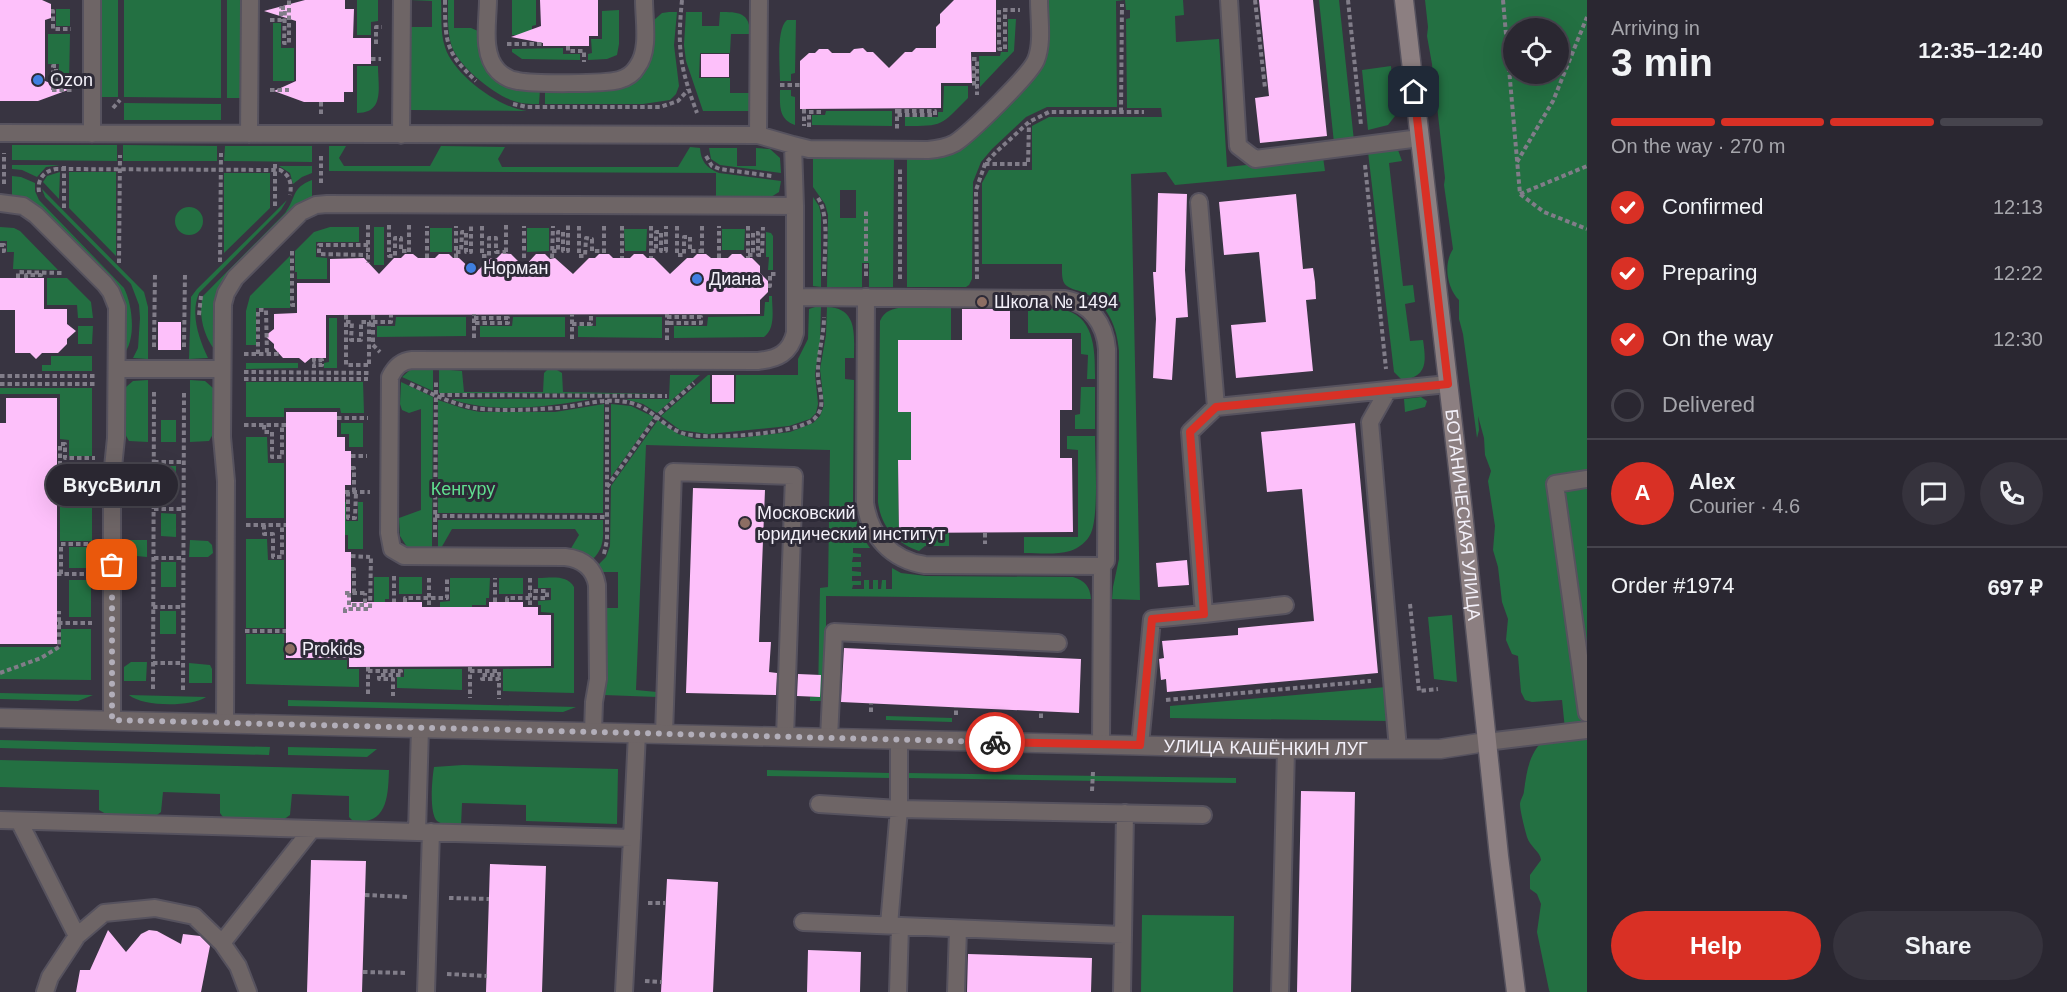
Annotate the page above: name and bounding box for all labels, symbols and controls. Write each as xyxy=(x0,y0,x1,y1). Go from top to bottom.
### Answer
text: Arriving in xyxy=(1611,17,1700,39)
map controls xyxy=(1503,18,1569,84)
button: locate xyxy=(1503,18,1569,84)
text: 12:35–12:40 xyxy=(1918,38,2043,63)
text: 3 min xyxy=(1611,41,1713,84)
pin xyxy=(1388,66,1439,117)
place label: Ozon xyxy=(50,70,93,90)
marker: Ozon xyxy=(31,73,45,87)
icon: home xyxy=(1397,75,1430,108)
text: On the way · 270 m xyxy=(1611,135,1786,157)
icon: check xyxy=(1611,191,1644,224)
text: Confirmed xyxy=(1662,194,1763,219)
text: 12:13 xyxy=(1993,196,2043,218)
icon: check xyxy=(1611,257,1644,290)
place label: Норман xyxy=(483,258,548,278)
text: Preparing xyxy=(1662,260,1757,285)
marker: Норман xyxy=(464,261,478,275)
text: 12:22 xyxy=(1993,262,2043,284)
place label: Диана xyxy=(709,269,762,289)
marker: Диана xyxy=(690,272,704,286)
place label: Школа № 1494 xyxy=(994,292,1118,312)
marker: Школа № 1494 xyxy=(975,295,989,309)
icon: check xyxy=(1611,323,1644,356)
text: On the way xyxy=(1662,326,1773,351)
text: 12:30 xyxy=(1993,328,2043,350)
text: Delivered xyxy=(1662,392,1755,417)
street label: БОТАНИЧЕСКАЯ УЛИЦА xyxy=(1441,408,1484,621)
button: chat xyxy=(1902,462,1965,525)
button: phone xyxy=(1980,462,2043,525)
callout: ВкусВилл xyxy=(46,463,178,505)
text: Alex xyxy=(1689,469,1735,494)
text: ВкусВилл xyxy=(63,474,161,496)
park label: Кенгуру xyxy=(431,479,495,499)
text: A xyxy=(1635,480,1650,505)
text: Courier · 4.6 xyxy=(1689,495,1800,517)
place label: Московский юридический институт xyxy=(757,503,945,544)
marker: Московский юридический институт xyxy=(738,516,752,530)
pin xyxy=(86,539,137,590)
icon: bag xyxy=(95,548,128,581)
text: Order #1974 xyxy=(1611,573,1735,598)
text: 697 ₽ xyxy=(1987,575,2043,600)
place label: Prokids xyxy=(302,639,362,659)
marker: Prokids xyxy=(283,642,297,656)
courier xyxy=(965,712,1025,772)
icon: bike xyxy=(979,726,1012,759)
street label: УЛИЦА КАШЁНКИН ЛУГ xyxy=(1163,736,1368,759)
button: Help xyxy=(1611,911,1821,980)
button: Share xyxy=(1833,911,2043,980)

